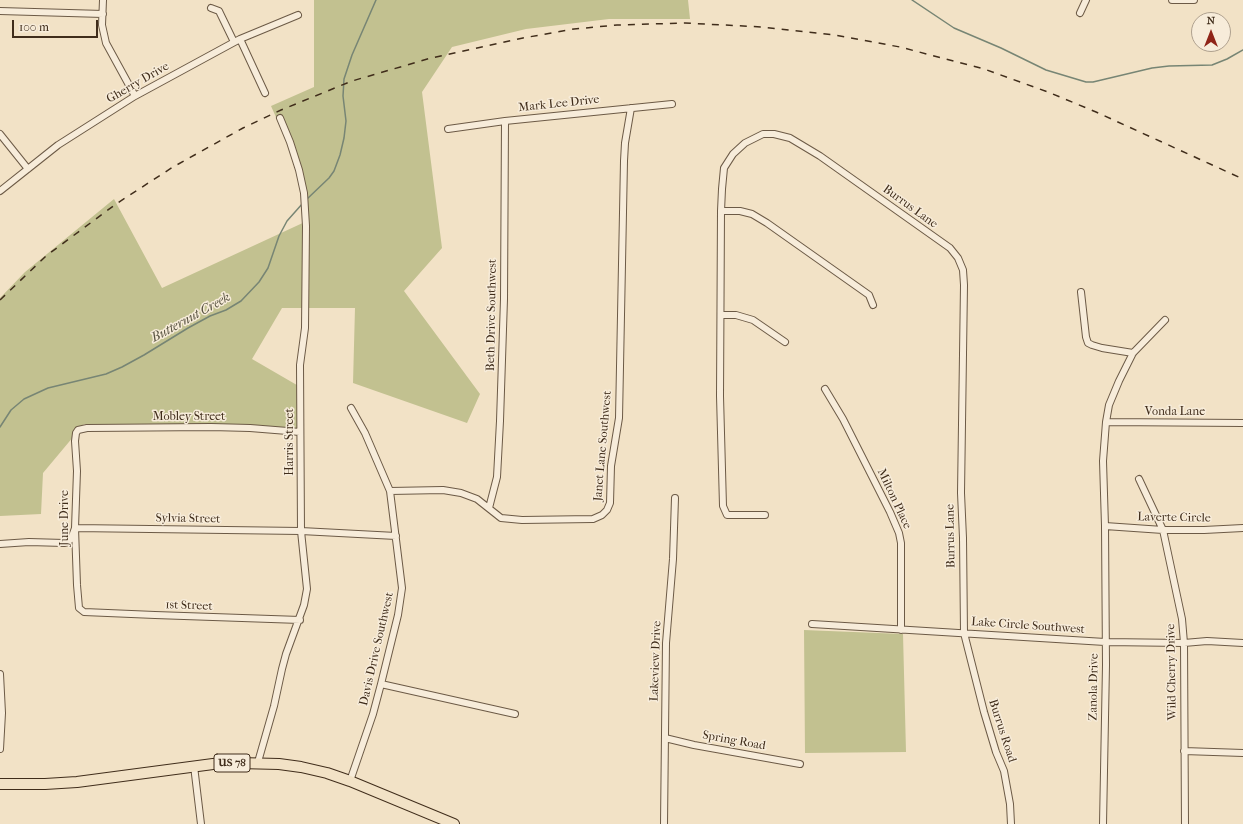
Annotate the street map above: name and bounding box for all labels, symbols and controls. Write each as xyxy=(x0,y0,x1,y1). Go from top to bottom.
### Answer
scale bar xyxy=(14,12,100,38)
north arrow xyxy=(1191,12,1231,52)
text: N xyxy=(1207,14,1215,27)
text: 100 m xyxy=(19,20,49,34)
street label: Gherry Drive xyxy=(104,59,172,107)
street label: Mark Lee Drive xyxy=(518,93,600,115)
street label: Burrus Lane xyxy=(880,182,940,232)
street label: Beth Drive Southwest xyxy=(484,259,500,371)
water label: Butternut Creek xyxy=(149,290,233,346)
street label: Janet Lane Southwest xyxy=(591,390,615,502)
street label: Vonda Lane xyxy=(1145,405,1205,419)
street label: Harris Street xyxy=(283,408,297,476)
street label: Mobley Street xyxy=(153,410,225,424)
street label: Milton Place xyxy=(874,467,914,531)
street label: June Drive xyxy=(58,490,72,546)
street label: Burrus Lane xyxy=(943,504,959,568)
street label: Laverte Circle xyxy=(1137,510,1211,526)
street label: Sylvia Street xyxy=(155,511,221,527)
street label: Davis Drive Southwest xyxy=(357,591,397,707)
street label: 1st Street xyxy=(165,598,213,614)
street label: Lake Circle Southwest xyxy=(971,615,1085,637)
street label: Lakeview Drive xyxy=(647,620,665,702)
street label: Wild Cherry Drive xyxy=(1164,623,1180,721)
street label: Zanola Drive xyxy=(1086,653,1102,721)
street label: Burrus Road xyxy=(985,698,1019,764)
street label: Spring Road xyxy=(701,728,767,754)
road number: US 78 xyxy=(214,754,250,772)

